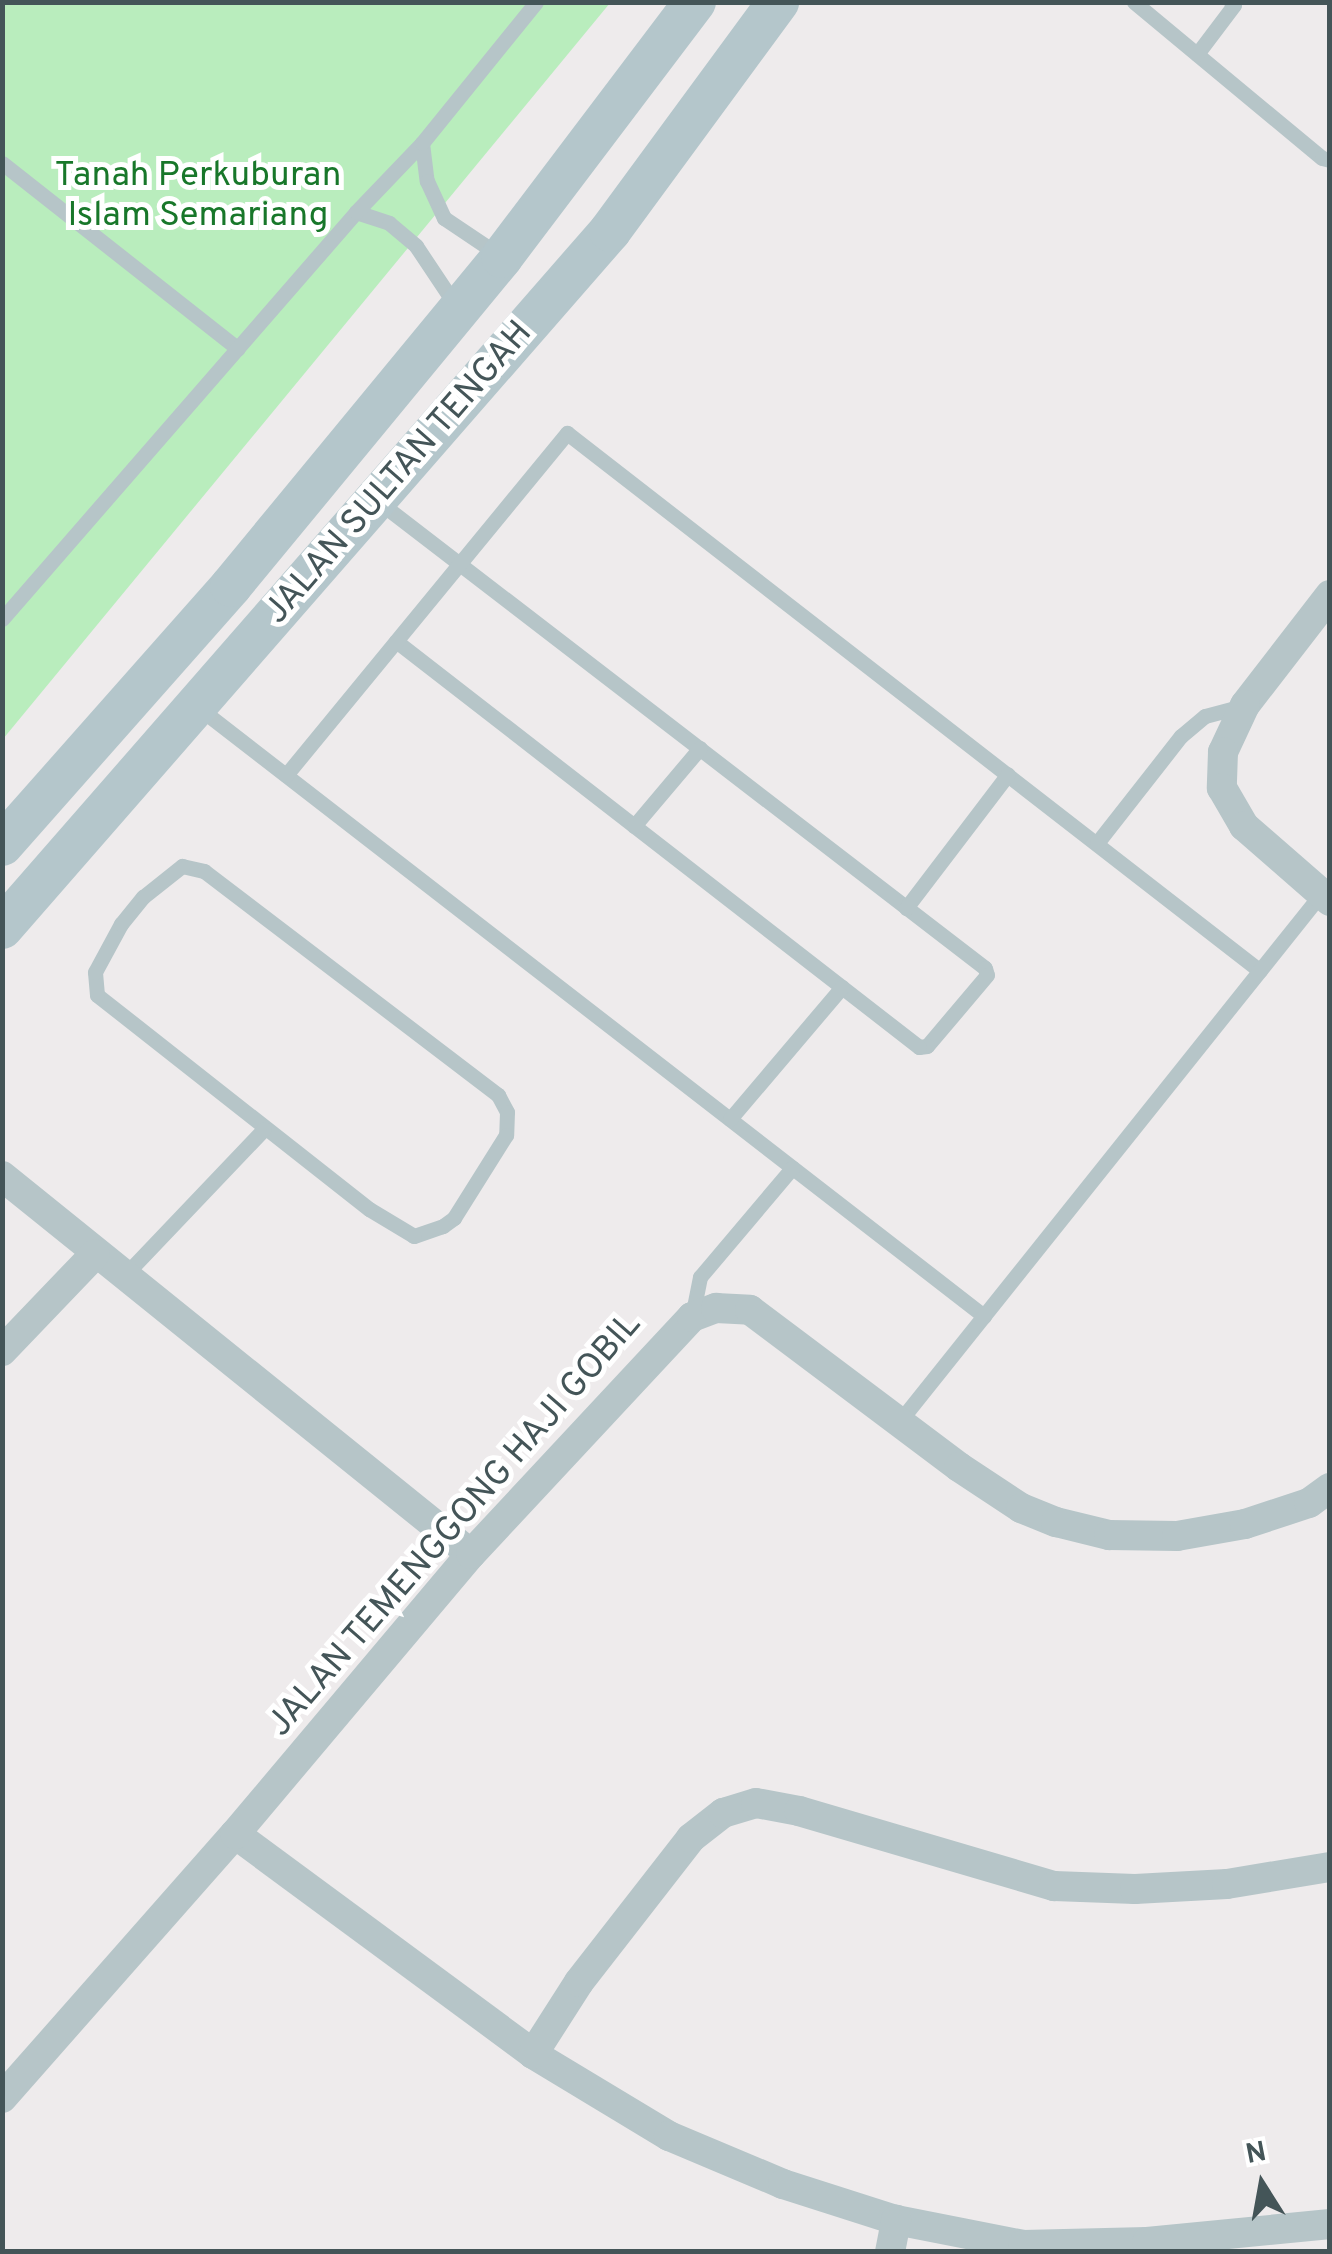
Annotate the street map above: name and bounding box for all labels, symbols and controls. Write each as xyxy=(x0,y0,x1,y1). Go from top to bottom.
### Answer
park label: Tanah Perkuburan Islam Semariang xyxy=(55,155,341,237)
street label: JALAN SULTAN TENGAH xyxy=(256,313,542,633)
street label: JALAN TEMENGGONG HAJI GOBIL xyxy=(259,1304,651,1746)
north arrow xyxy=(1212,2134,1312,2234)
text: N xyxy=(1243,2135,1270,2174)

